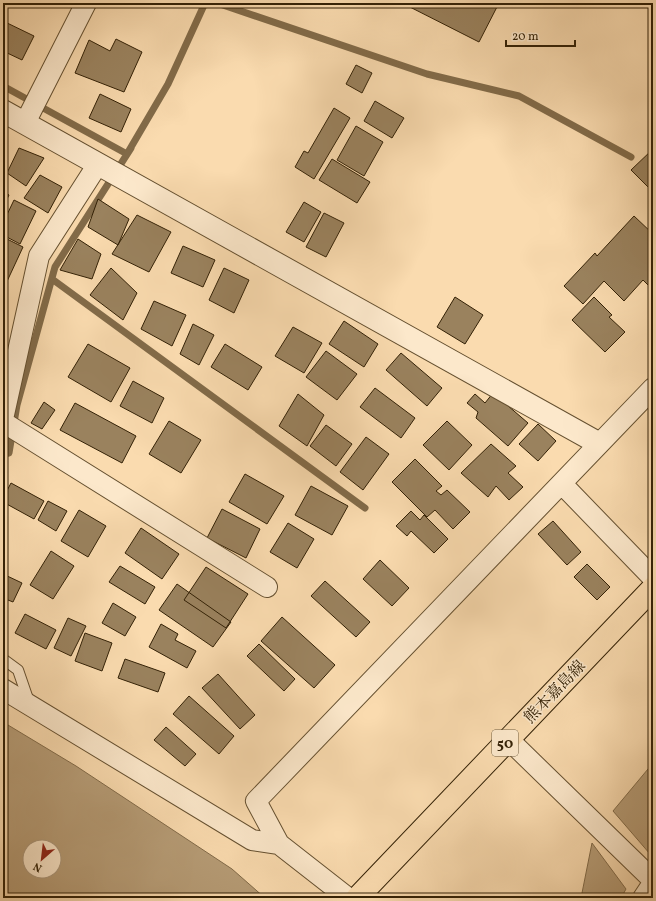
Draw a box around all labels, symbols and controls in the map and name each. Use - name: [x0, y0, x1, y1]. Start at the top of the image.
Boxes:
- scale bar: [506, 22, 575, 48]
- text: 20 m: [512, 29, 539, 45]
- street label: 熊本嘉島線: [520, 656, 591, 729]
- road number: 50: [492, 730, 518, 756]
- north arrow: [22, 839, 62, 879]
- text: N: [31, 858, 45, 875]

